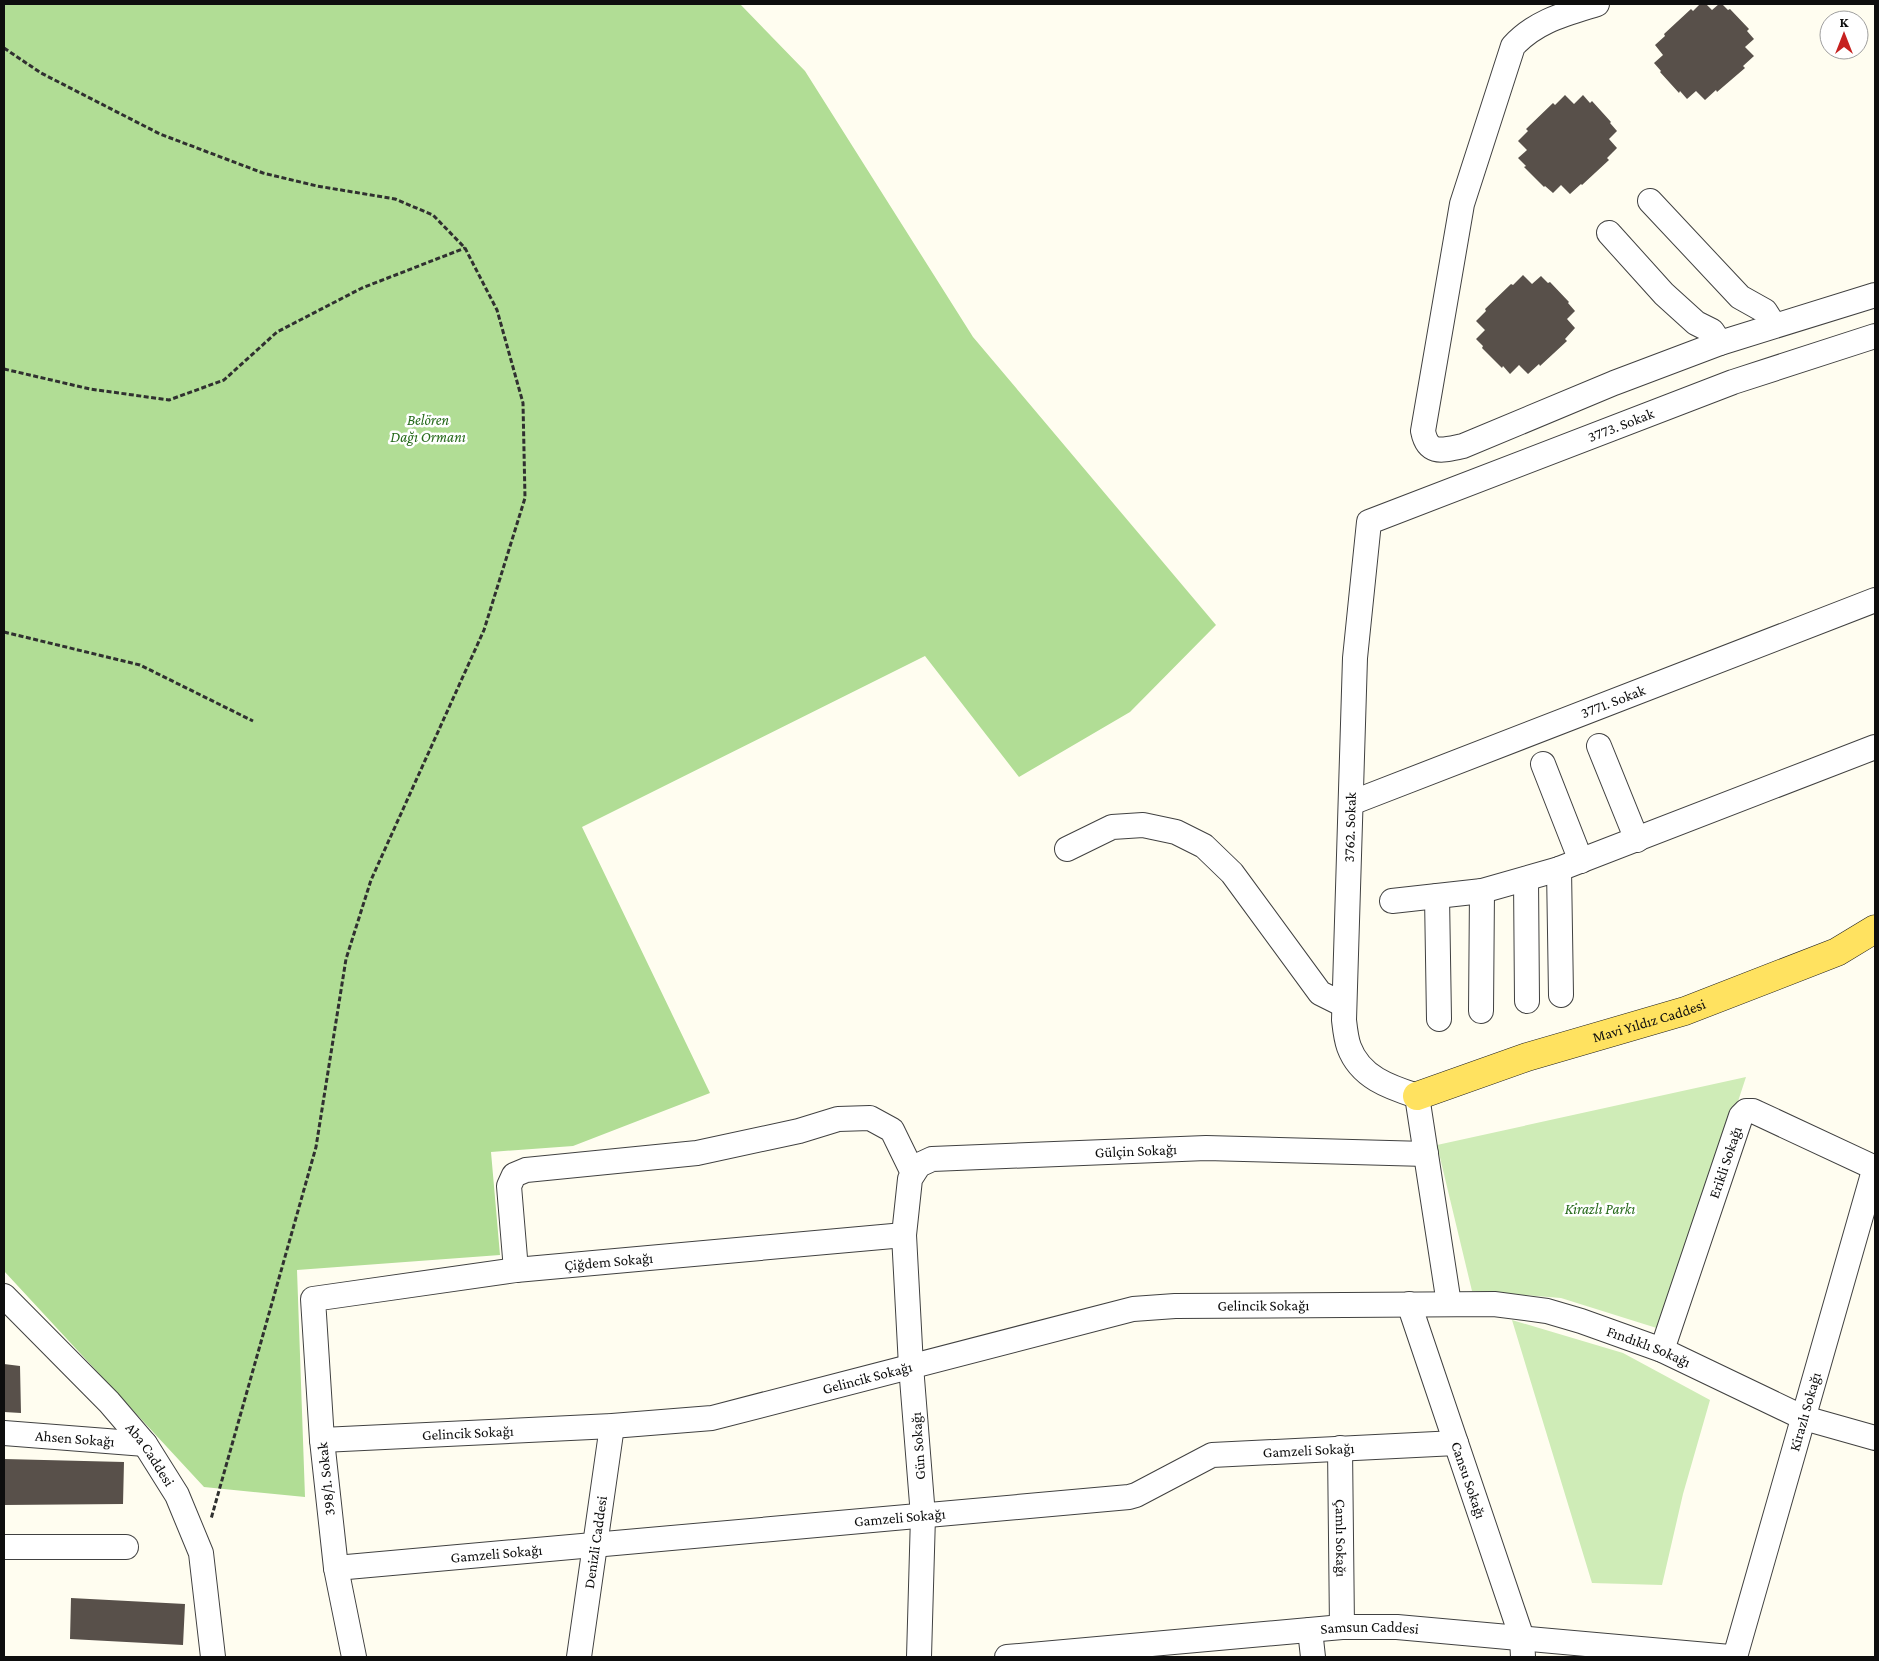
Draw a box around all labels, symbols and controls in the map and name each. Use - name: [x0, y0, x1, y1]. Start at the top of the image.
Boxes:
- north arrow: [1819, 10, 1869, 60]
- text: K: [1840, 14, 1850, 30]
- street label: 3773. Sokak: [1586, 405, 1657, 445]
- park label: Belören Dağı Ormanı: [390, 412, 466, 446]
- street label: 3771. Sokak: [1579, 681, 1648, 721]
- street label: 3762. Sokak: [1341, 791, 1359, 863]
- street label: Mavi Yıldız Caddesi: [1591, 996, 1708, 1046]
- street label: Erikli Sokağı: [1706, 1124, 1745, 1201]
- street label: Gülçin Sokağı: [1094, 1141, 1177, 1161]
- park label: Kirazlı Parkı: [1565, 1201, 1635, 1217]
- street label: Çiğdem Sokağı: [564, 1250, 654, 1275]
- street label: Gelincik Sokağı: [1217, 1297, 1309, 1314]
- street label: Fındıklı Sokağı: [1605, 1323, 1693, 1371]
- street label: Gelincik Sokağı: [821, 1359, 914, 1397]
- street label: Kirazlı Sokağı: [1786, 1370, 1824, 1453]
- street label: Gün Sokağı: [908, 1411, 929, 1480]
- street label: Aba Caddesi: [122, 1419, 178, 1489]
- street label: Gelincik Sokağı: [422, 1423, 514, 1443]
- street label: Ahsen Sokağı: [34, 1427, 115, 1450]
- street label: Gamzeli Sokağı: [1262, 1440, 1355, 1460]
- street label: Cansu Sokağı: [1448, 1440, 1489, 1521]
- street label: 398/1. Sokak: [314, 1441, 338, 1517]
- street label: Denizli Caddesi: [581, 1495, 610, 1590]
- street label: Çamlı Sokağı: [1332, 1499, 1349, 1577]
- street label: Gamzeli Sokağı: [853, 1505, 946, 1530]
- street label: Gamzeli Sokağı: [450, 1542, 543, 1566]
- street label: Samsun Caddesi: [1320, 1619, 1420, 1637]

